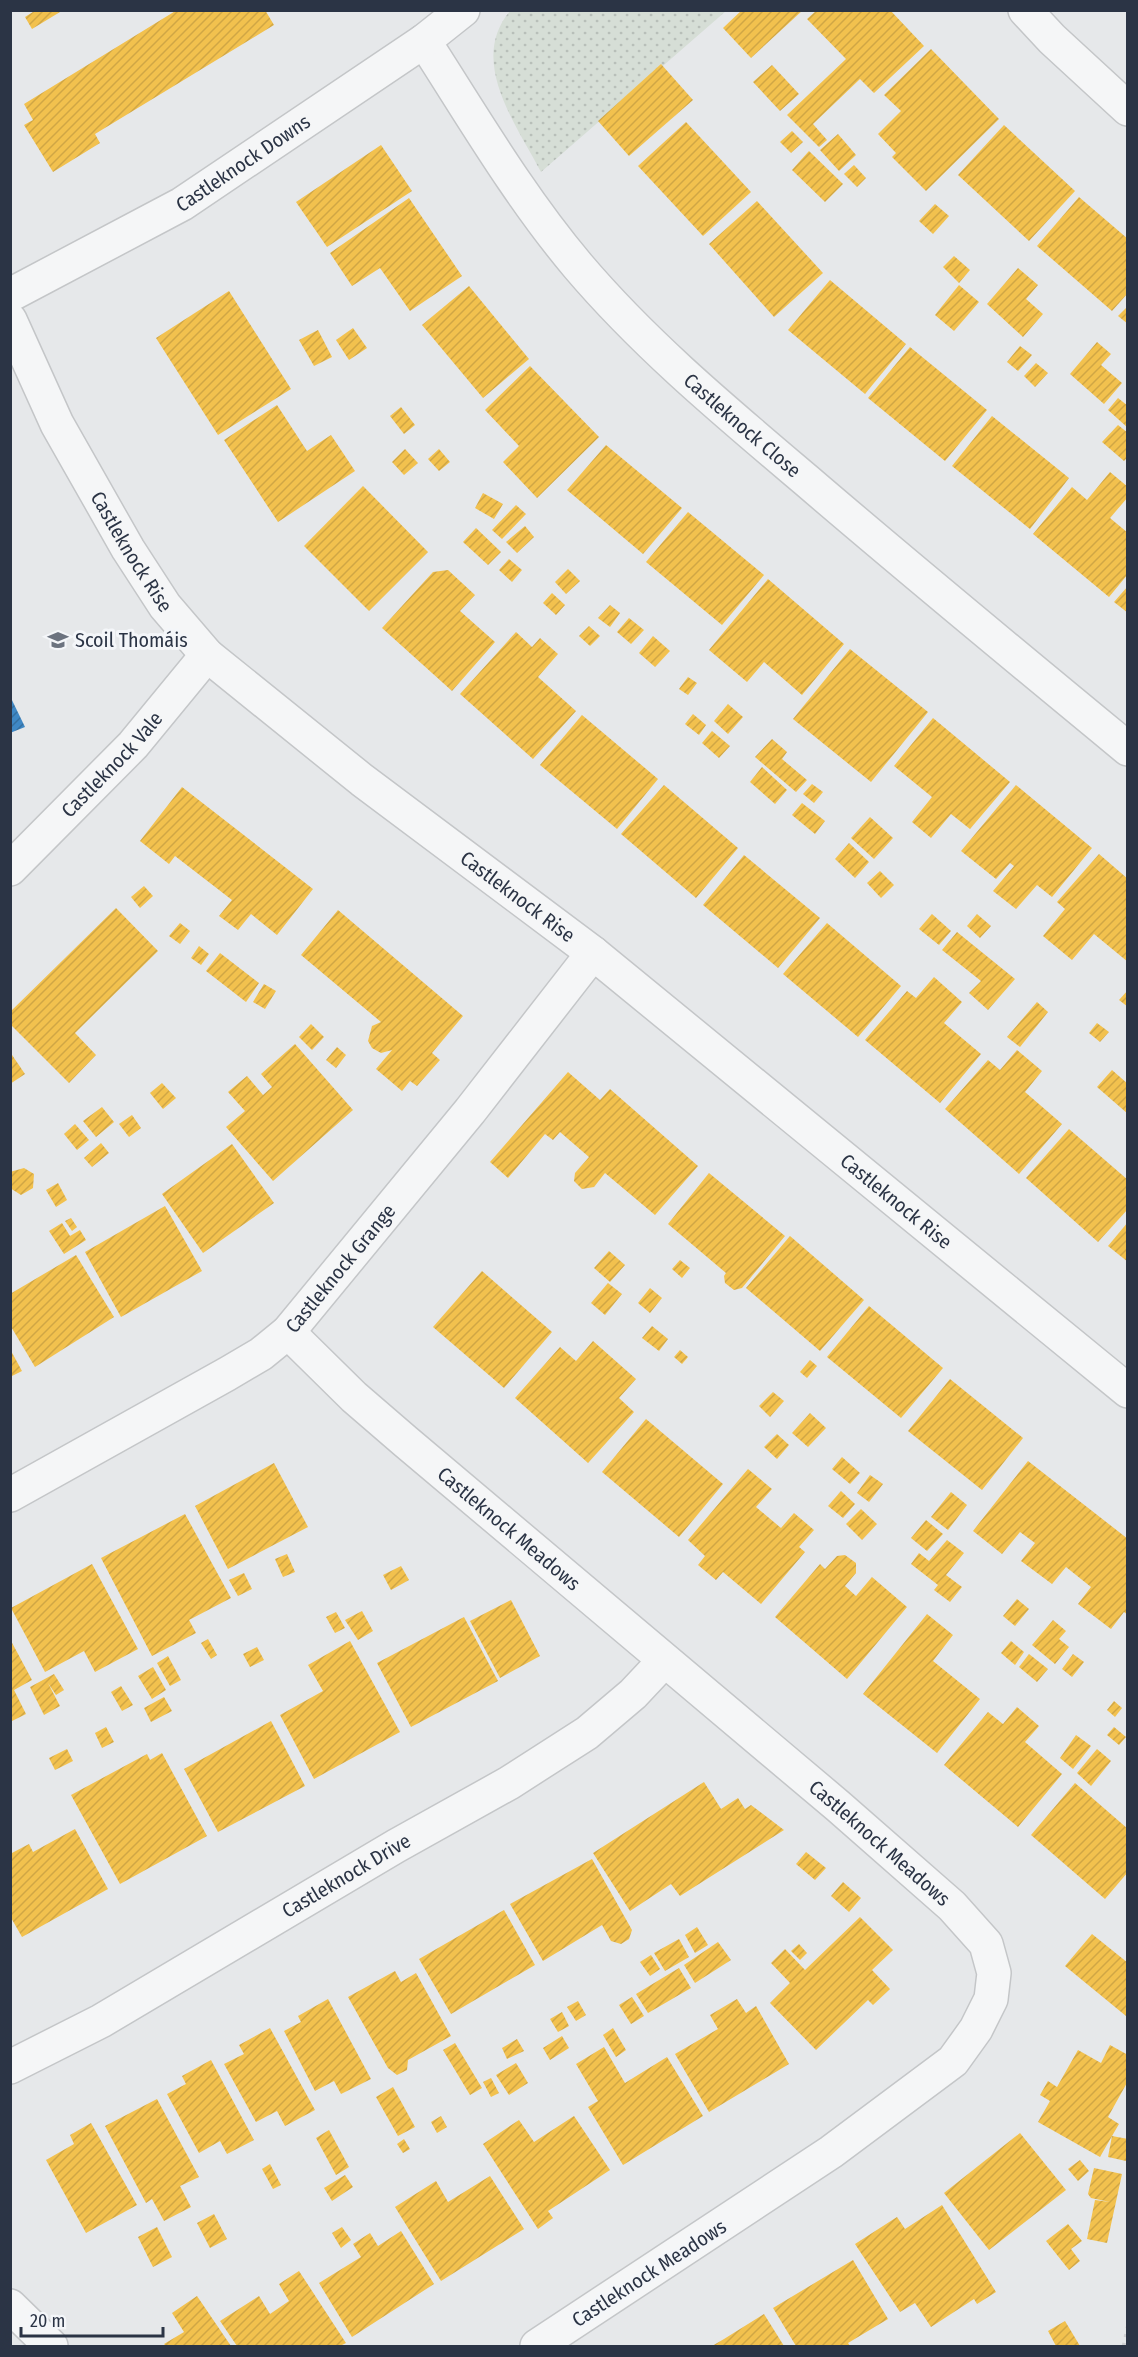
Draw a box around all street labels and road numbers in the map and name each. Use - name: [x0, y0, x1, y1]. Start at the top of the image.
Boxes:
- street label: Castleknock Downs: [172, 109, 315, 217]
- street label: Castleknock Close: [679, 368, 806, 482]
- street label: Castleknock Rise: [86, 487, 178, 616]
- street label: Castleknock Vale: [56, 707, 167, 822]
- street label: Castleknock Rise: [456, 846, 580, 947]
- street label: Castleknock Rise: [836, 1149, 957, 1254]
- street label: Castleknock Grange: [280, 1199, 400, 1338]
- street label: Castleknock Meadows: [433, 1462, 585, 1596]
- street label: Castleknock Meadows: [804, 1775, 955, 1911]
- street label: Castleknock Drive: [278, 1828, 415, 1923]
- street label: Castleknock Meadows: [567, 2214, 731, 2332]

